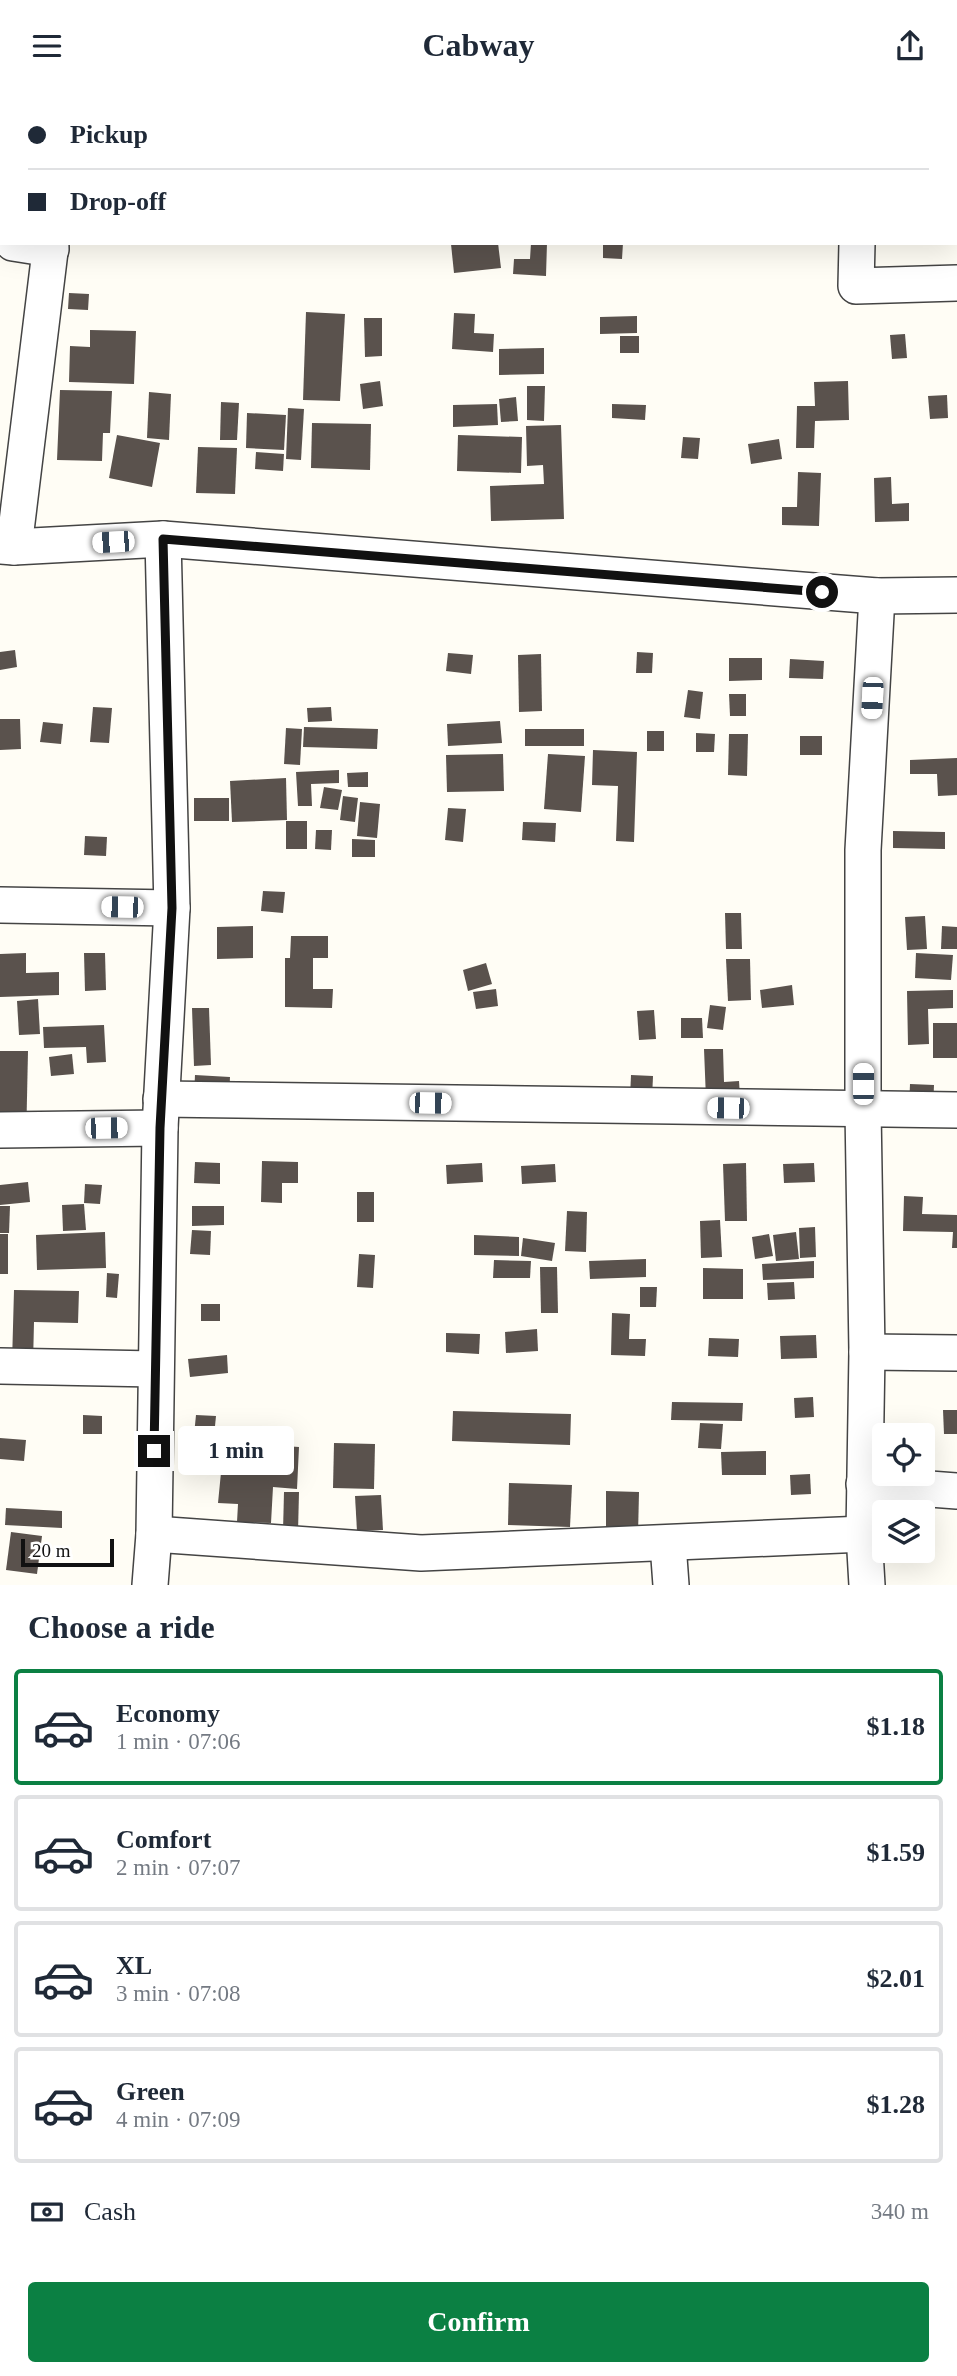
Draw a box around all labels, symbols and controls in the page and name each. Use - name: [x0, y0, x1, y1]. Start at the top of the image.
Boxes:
- icon: menu: [28, 27, 66, 65]
- text: Cabway: [422, 27, 535, 63]
- icon: share: [891, 27, 929, 65]
- text: Pickup: [70, 120, 148, 149]
- text: Drop-off: [70, 187, 166, 216]
- car: [92, 530, 135, 554]
- route start: [806, 576, 838, 608]
- car: [861, 676, 884, 720]
- car: [101, 896, 144, 918]
- car: [853, 1063, 874, 1105]
- car: [409, 1092, 452, 1114]
- car: [707, 1097, 750, 1119]
- car: [85, 1117, 128, 1139]
- map controls: [872, 1423, 935, 1563]
- button: locate: [872, 1423, 935, 1486]
- callout: 1 min: [178, 1427, 294, 1475]
- route end: [138, 1435, 170, 1467]
- text: 1 min: [208, 1438, 264, 1463]
- button: layers: [872, 1500, 935, 1563]
- scale bar: [21, 1536, 114, 1568]
- text: 20 m: [32, 1540, 71, 1561]
- text: Choose a ride: [28, 1609, 215, 1645]
- icon: car: [32, 1696, 95, 1759]
- text: Economy: [116, 1699, 220, 1728]
- text: $1.18: [867, 1712, 925, 1741]
- text: 1 min · 07:06: [116, 1729, 241, 1754]
- icon: car: [32, 1822, 95, 1885]
- text: Comfort: [116, 1825, 211, 1854]
- text: $1.59: [867, 1838, 925, 1867]
- text: 2 min · 07:07: [116, 1855, 241, 1880]
- icon: car: [32, 1948, 95, 2011]
- text: XL: [116, 1951, 152, 1980]
- text: $2.01: [867, 1964, 925, 1993]
- text: 3 min · 07:08: [116, 1981, 241, 2006]
- icon: car: [32, 2074, 95, 2137]
- text: Green: [116, 2077, 185, 2106]
- text: $1.28: [867, 2090, 925, 2119]
- text: 4 min · 07:09: [116, 2107, 241, 2132]
- icon: cash: [28, 2193, 66, 2231]
- text: Cash: [84, 2197, 136, 2226]
- text: 340 m: [871, 2199, 929, 2224]
- button: Confirm: [28, 2282, 929, 2362]

